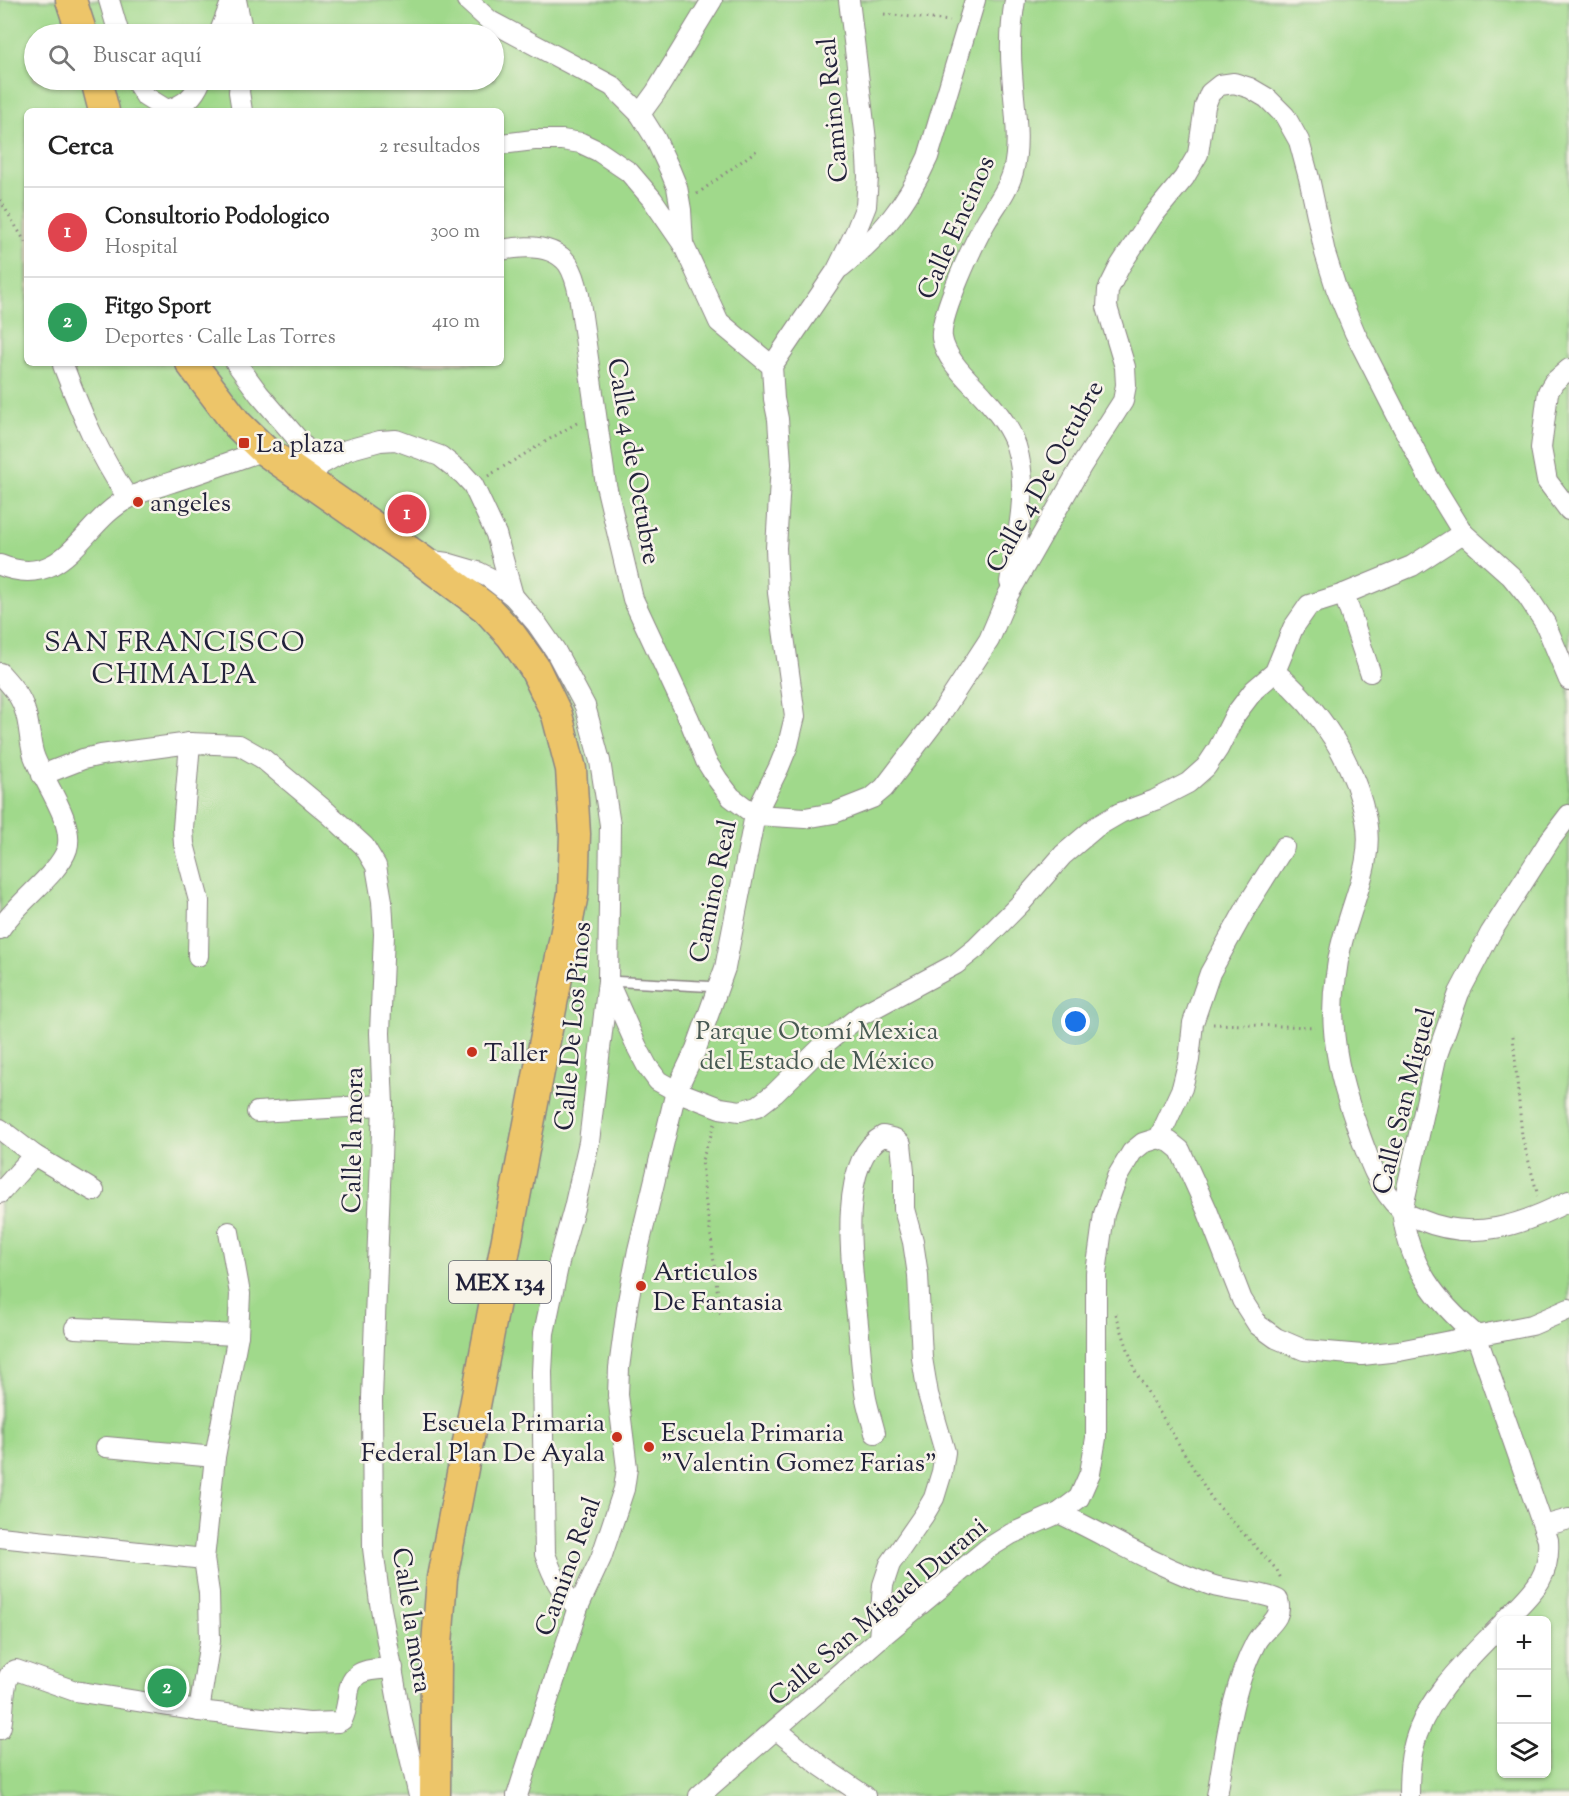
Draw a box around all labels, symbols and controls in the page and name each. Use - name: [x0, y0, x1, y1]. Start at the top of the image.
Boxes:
- search box: [24, 24, 504, 90]
- street label: Camino Real: [810, 36, 859, 184]
- icon: search: [45, 41, 78, 74]
- text: Buscar aquí: [93, 41, 202, 73]
- text: Cerca: [48, 129, 114, 166]
- text: 2 resultados: [379, 133, 480, 162]
- street label: Calle Encinos: [909, 150, 1005, 306]
- text: Consultorio Podologico: [105, 202, 330, 234]
- text: 1: [64, 218, 71, 247]
- text: 300 m: [430, 218, 480, 247]
- text: Hospital: [105, 234, 178, 263]
- text: Fitgo Sport: [105, 292, 211, 324]
- text: 2: [63, 308, 72, 337]
- text: 410 m: [432, 308, 480, 337]
- text: Deportes · Calle Las Torres: [105, 324, 336, 353]
- street label: Calle 4 de Octubre: [596, 355, 669, 567]
- street label: Calle 4 De Octubre: [978, 374, 1114, 580]
- place label: La plaza: [256, 427, 345, 464]
- marker: La plaza: [237, 436, 251, 450]
- place label: angeles: [150, 486, 231, 523]
- pin: 1: [388, 492, 426, 536]
- marker: angeles: [131, 495, 145, 509]
- district label: SAN FRANCISCO CHIMALPA: [44, 624, 306, 696]
- street label: Camino Real: [681, 816, 748, 967]
- street label: Calle De Los Pinos: [547, 920, 602, 1132]
- street label: Calle San Miguel: [1364, 1005, 1446, 1199]
- your location: [1061, 1007, 1090, 1036]
- park label: Parque Otomí Mexica del Estado de México: [696, 1014, 938, 1081]
- place label: Taller: [484, 1036, 548, 1073]
- marker: Taller: [465, 1045, 479, 1059]
- street label: Calle la mora: [335, 1066, 374, 1214]
- place label: Articulos De Fantasia: [653, 1255, 783, 1322]
- road number: MEX 134: [449, 1261, 551, 1303]
- marker: Articulos De Fantasia: [634, 1279, 648, 1293]
- place label: Escuela Primaria Federal Plan De Ayala: [361, 1406, 605, 1473]
- place label: Escuela Primaria "Valentin Gomez Farias": [661, 1416, 937, 1483]
- marker: Escuela Primaria Federal Plan De Ayala: [610, 1430, 624, 1444]
- marker: Escuela Primaria "Valentin Gomez Farias": [642, 1440, 656, 1454]
- street label: Camino Real: [527, 1492, 612, 1642]
- street label: Calle San Miguel Durani: [761, 1510, 996, 1716]
- street label: Calle la mora: [381, 1545, 440, 1696]
- map controls: [1497, 1616, 1551, 1778]
- button: +: [1497, 1616, 1551, 1670]
- pin: 2: [148, 1666, 186, 1710]
- button: −: [1497, 1670, 1551, 1724]
- button: layers: [1497, 1724, 1551, 1778]

